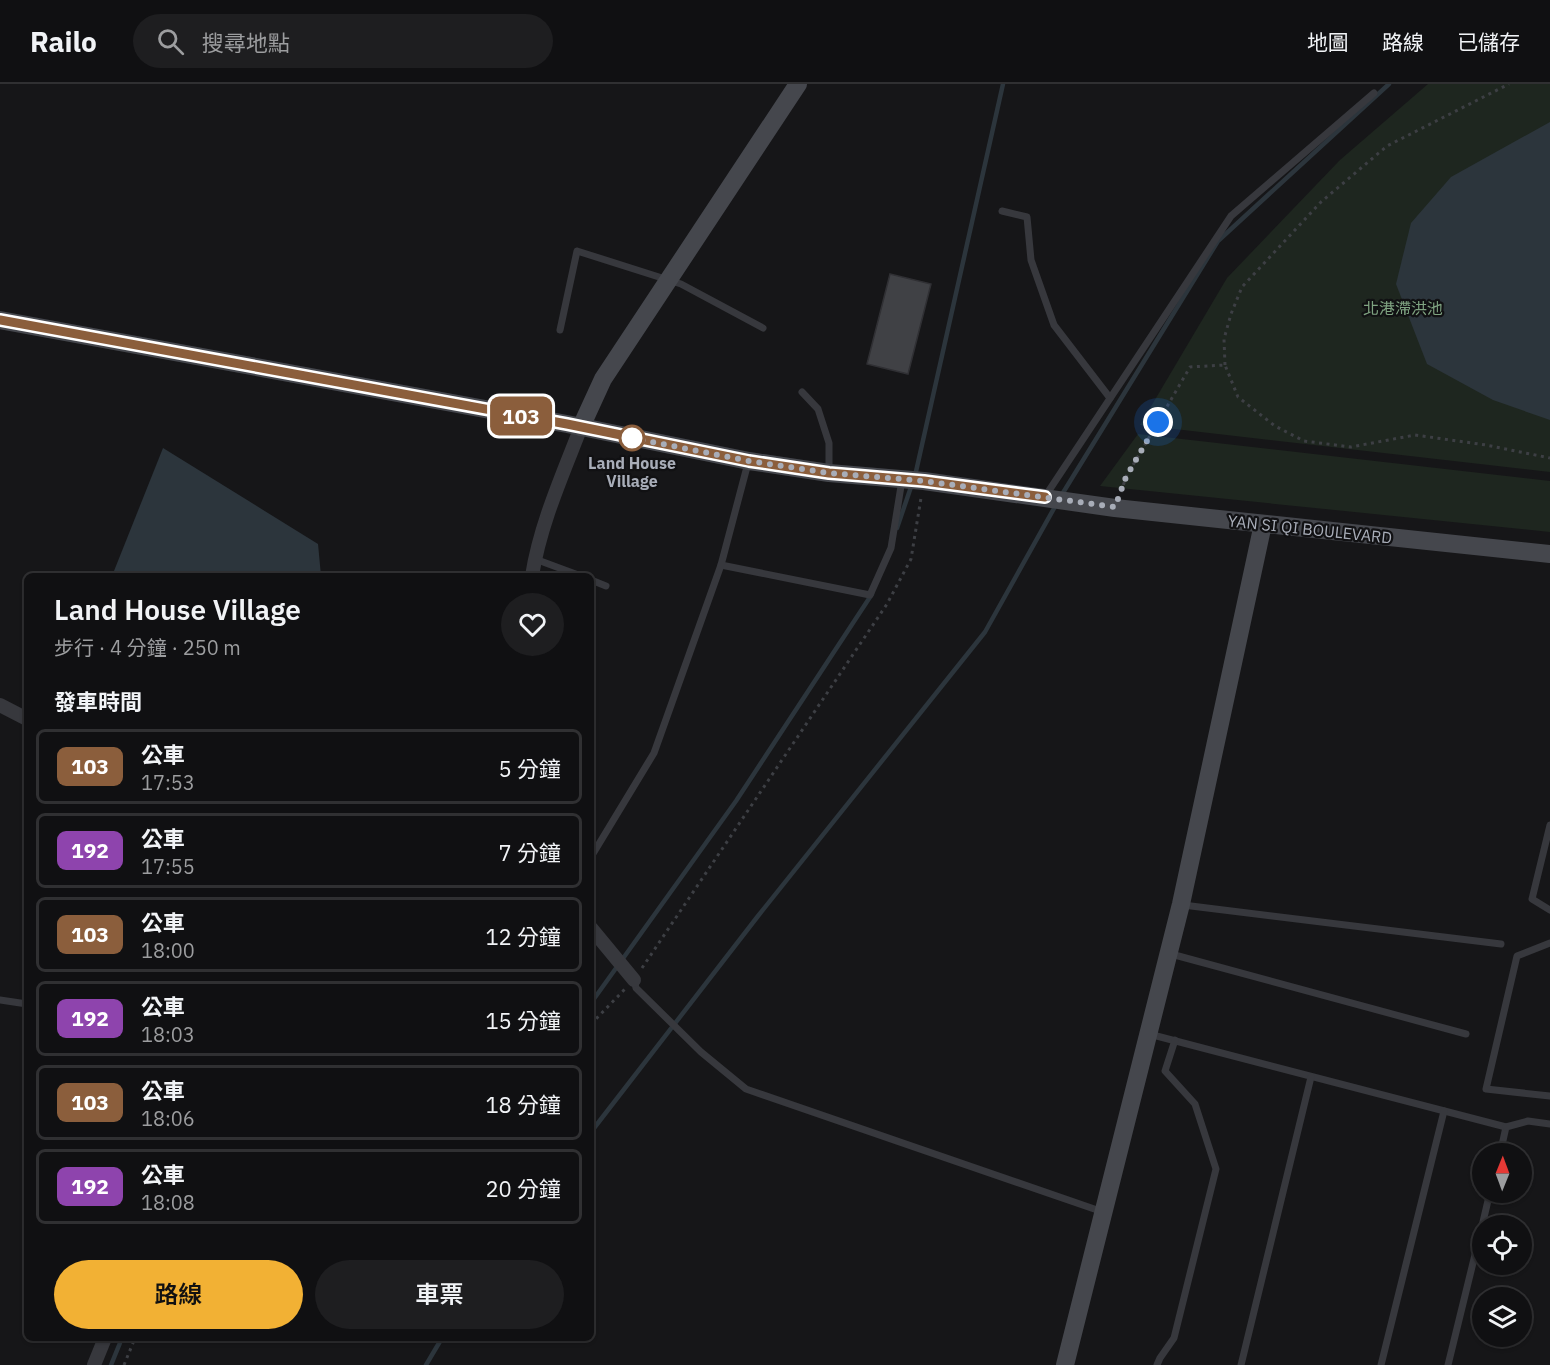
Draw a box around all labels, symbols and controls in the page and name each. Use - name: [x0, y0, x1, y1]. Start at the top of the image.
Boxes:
- search box: [133, 14, 553, 68]
- text: Railo: [30, 23, 97, 60]
- icon: search: [154, 25, 187, 58]
- text: 搜尋地點: [202, 28, 290, 57]
- text: 地圖: [1307, 28, 1349, 56]
- text: 路線: [1382, 28, 1424, 56]
- text: 已儲存: [1457, 28, 1520, 56]
- park label: 北港滯洪池: [1363, 298, 1443, 318]
- line badge: 103: [486, 396, 556, 436]
- text: 103: [502, 402, 540, 430]
- your location: [1143, 407, 1173, 437]
- marker: Land House Village: [619, 425, 645, 451]
- place label: Land House Village: [588, 453, 676, 491]
- street label: YAN SI QI BOULEVARD: [1227, 510, 1393, 548]
- text: Land House Village: [54, 591, 301, 628]
- button: heart: [501, 593, 564, 656]
- text: 步行 · 4 分鐘 · 250 m: [54, 634, 241, 661]
- text: 發車時間: [54, 687, 142, 716]
- text: 公車: [141, 740, 185, 769]
- text: 103: [71, 752, 109, 780]
- text: 5 分鐘: [499, 754, 561, 783]
- text: 17:53: [141, 769, 195, 796]
- text: 公車: [141, 824, 185, 853]
- text: 192: [71, 836, 109, 864]
- text: 7 分鐘: [499, 838, 561, 867]
- text: 17:55: [141, 853, 195, 880]
- text: 公車: [141, 908, 185, 937]
- text: 103: [71, 920, 109, 948]
- text: 12 分鐘: [485, 922, 561, 951]
- text: 18:00: [141, 937, 195, 964]
- text: 公車: [141, 992, 185, 1021]
- text: 192: [71, 1004, 109, 1032]
- text: 15 分鐘: [485, 1006, 561, 1035]
- text: 18:03: [141, 1021, 195, 1048]
- text: 公車: [141, 1076, 185, 1105]
- text: 103: [71, 1088, 109, 1116]
- text: 18 分鐘: [485, 1090, 561, 1119]
- text: 18:06: [141, 1105, 195, 1132]
- north arrow: [1472, 1143, 1532, 1203]
- map controls: [1472, 1143, 1532, 1347]
- text: 公車: [141, 1160, 185, 1189]
- text: 192: [71, 1172, 109, 1200]
- text: 20 分鐘: [485, 1174, 561, 1203]
- text: 18:08: [141, 1189, 195, 1216]
- button: locate: [1472, 1215, 1532, 1275]
- button: 路線: [54, 1260, 303, 1329]
- button: 車票: [315, 1260, 564, 1329]
- button: layers: [1472, 1287, 1532, 1347]

